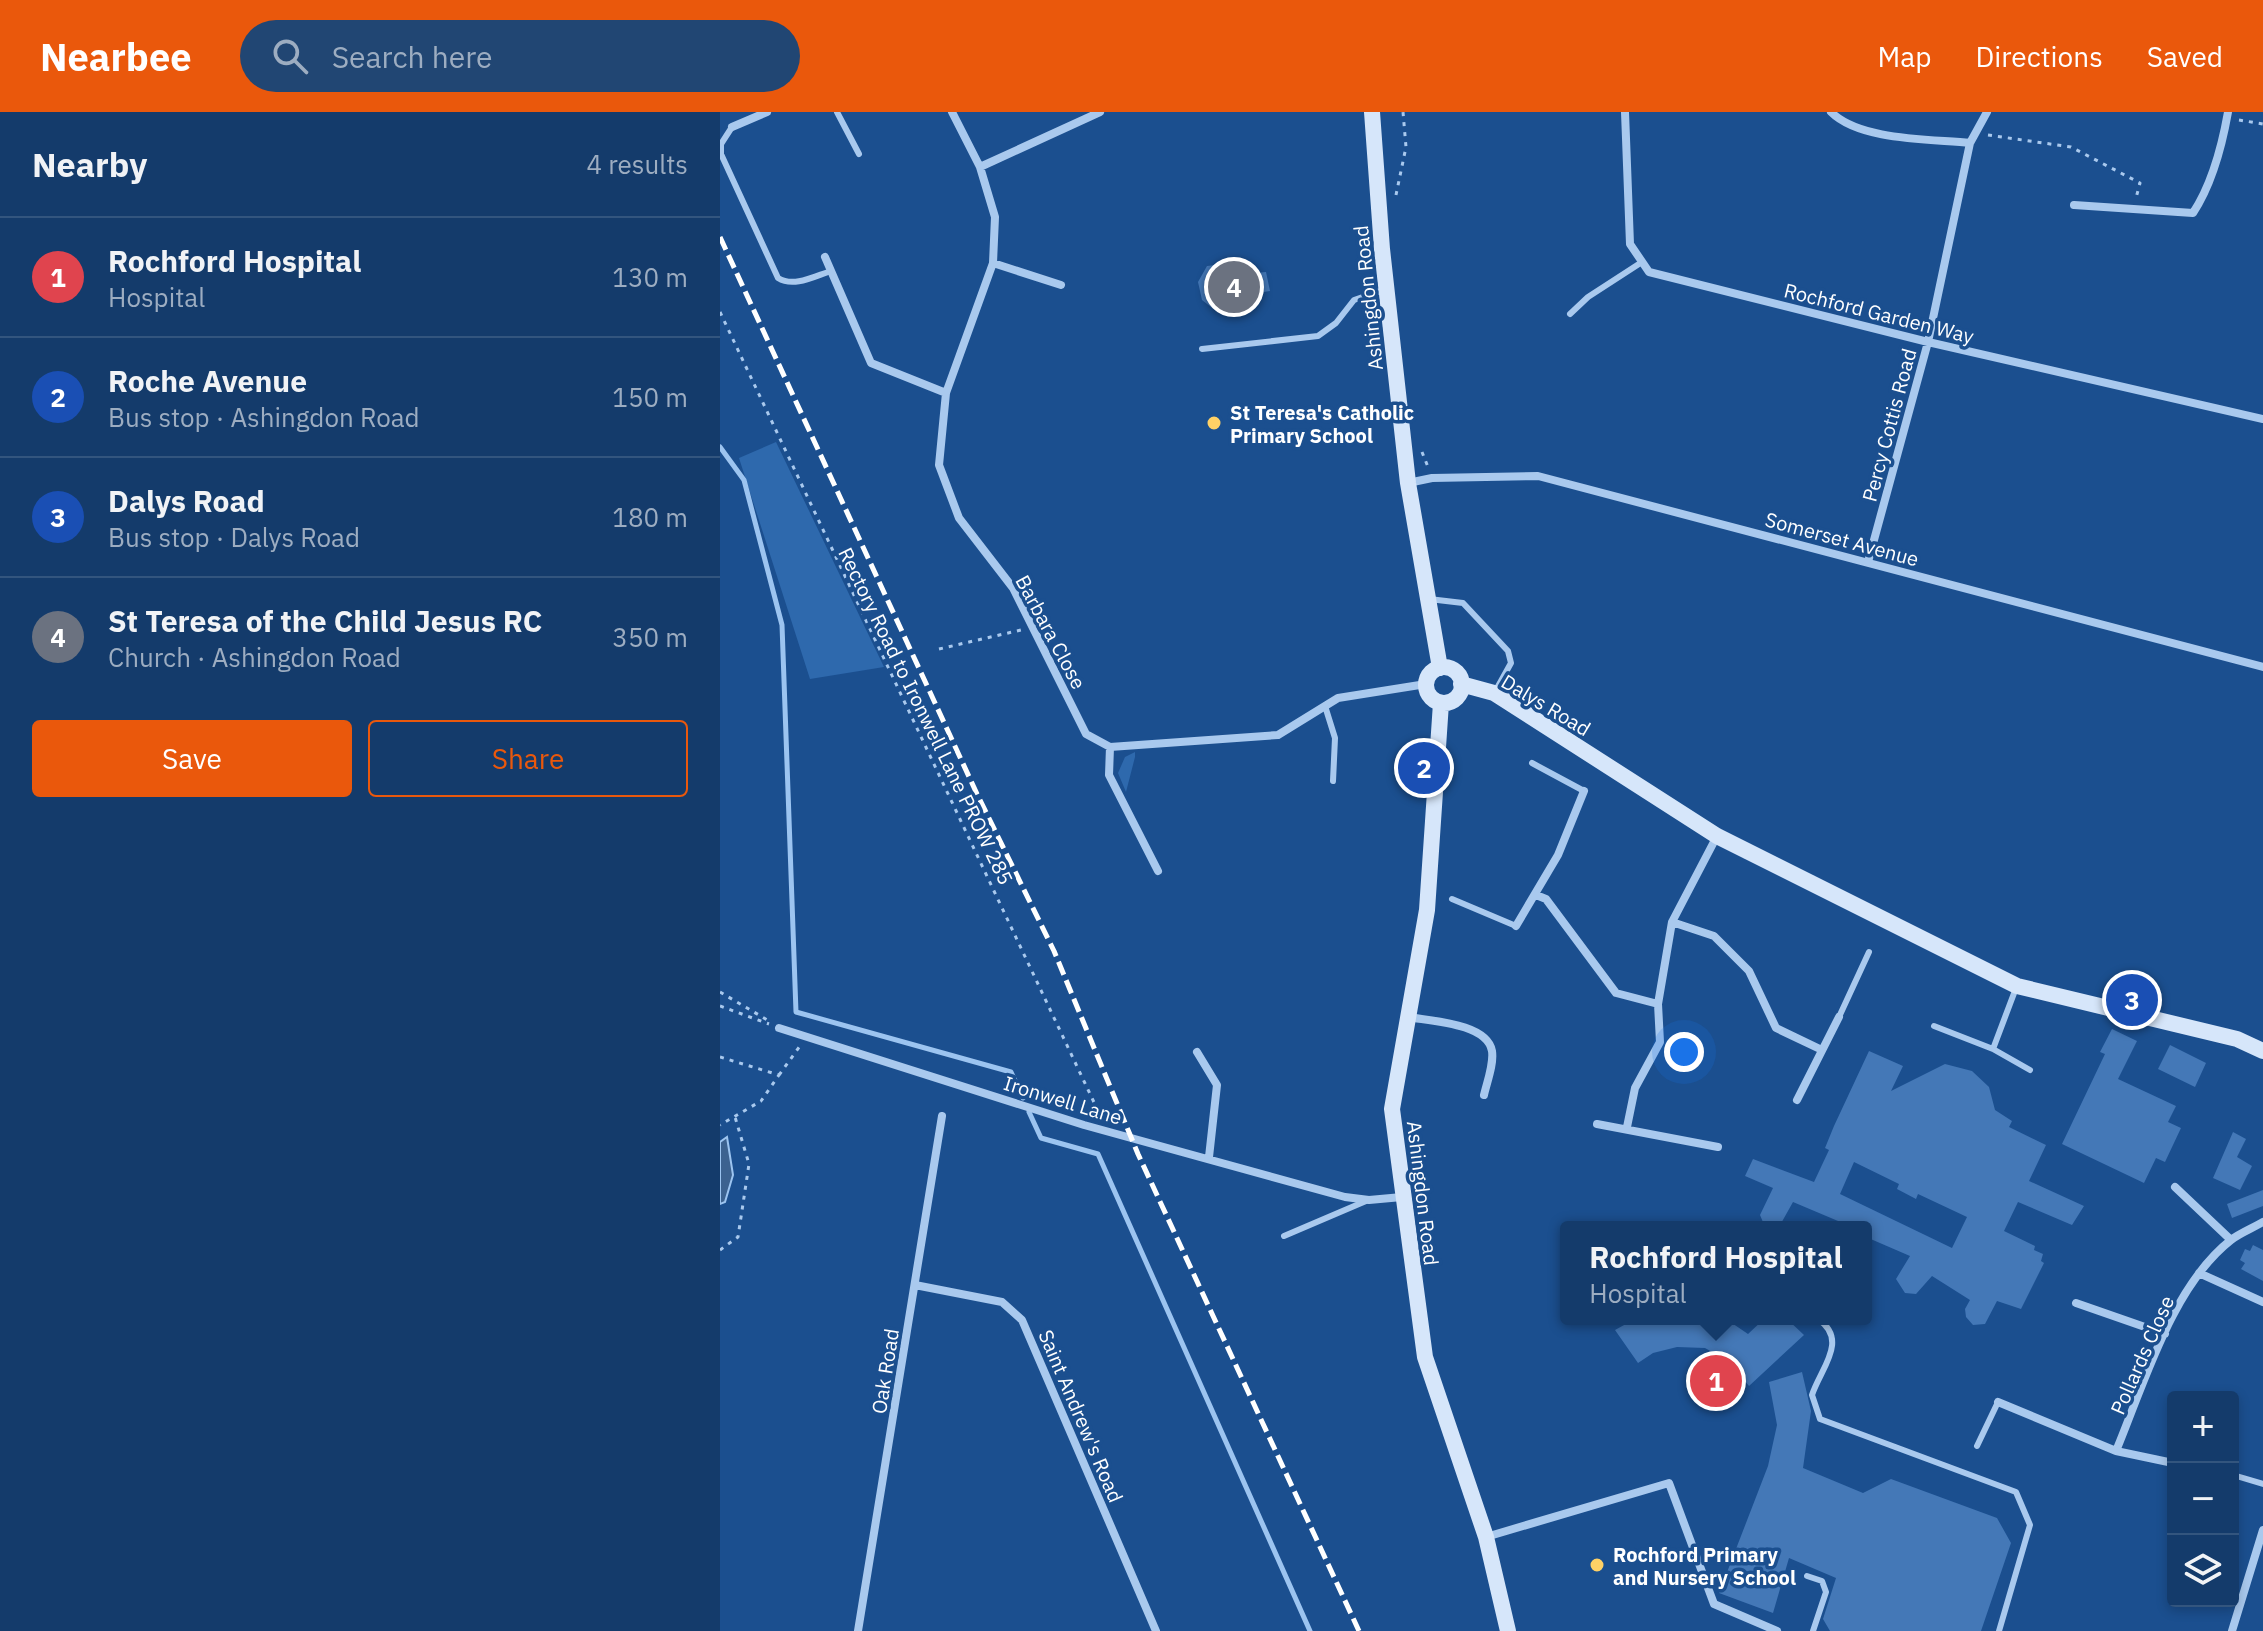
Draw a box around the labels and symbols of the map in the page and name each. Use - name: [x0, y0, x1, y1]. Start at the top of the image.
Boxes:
- street label: Ashingdon Road: [1347, 224, 1389, 372]
- pin: 4: [1208, 257, 1260, 317]
- street label: Rochford Garden Way: [1781, 276, 1977, 350]
- street label: Percy Cottis Road: [1856, 345, 1922, 505]
- place label: St Teresa's Catholic Primary School: [1230, 399, 1414, 449]
- marker: St Teresa's Catholic Primary School: [1205, 414, 1223, 432]
- street label: Somerset Avenue: [1762, 506, 1922, 572]
- street label: Rectory Road to Ironwell Lane PROW 285: [832, 543, 1020, 889]
- street label: Barbara Close: [1010, 570, 1092, 694]
- street label: Dalys Road: [1496, 668, 1596, 742]
- pin: 2: [1398, 738, 1450, 798]
- pin: 3: [2106, 970, 2158, 1030]
- your location: [1664, 1032, 1704, 1072]
- street label: Ironwell Lane: [1000, 1069, 1126, 1131]
- street label: Ashingdon Road: [1401, 1119, 1445, 1267]
- street label: Pollards Close: [2104, 1291, 2180, 1419]
- street label: Saint Andrew's Road: [1032, 1325, 1130, 1507]
- street label: Oak Road: [865, 1326, 905, 1416]
- pin: 1: [1690, 1351, 1742, 1411]
- place label: Rochford Primary and Nursery School: [1613, 1541, 1796, 1591]
- marker: Rochford Primary and Nursery School: [1588, 1556, 1606, 1574]

